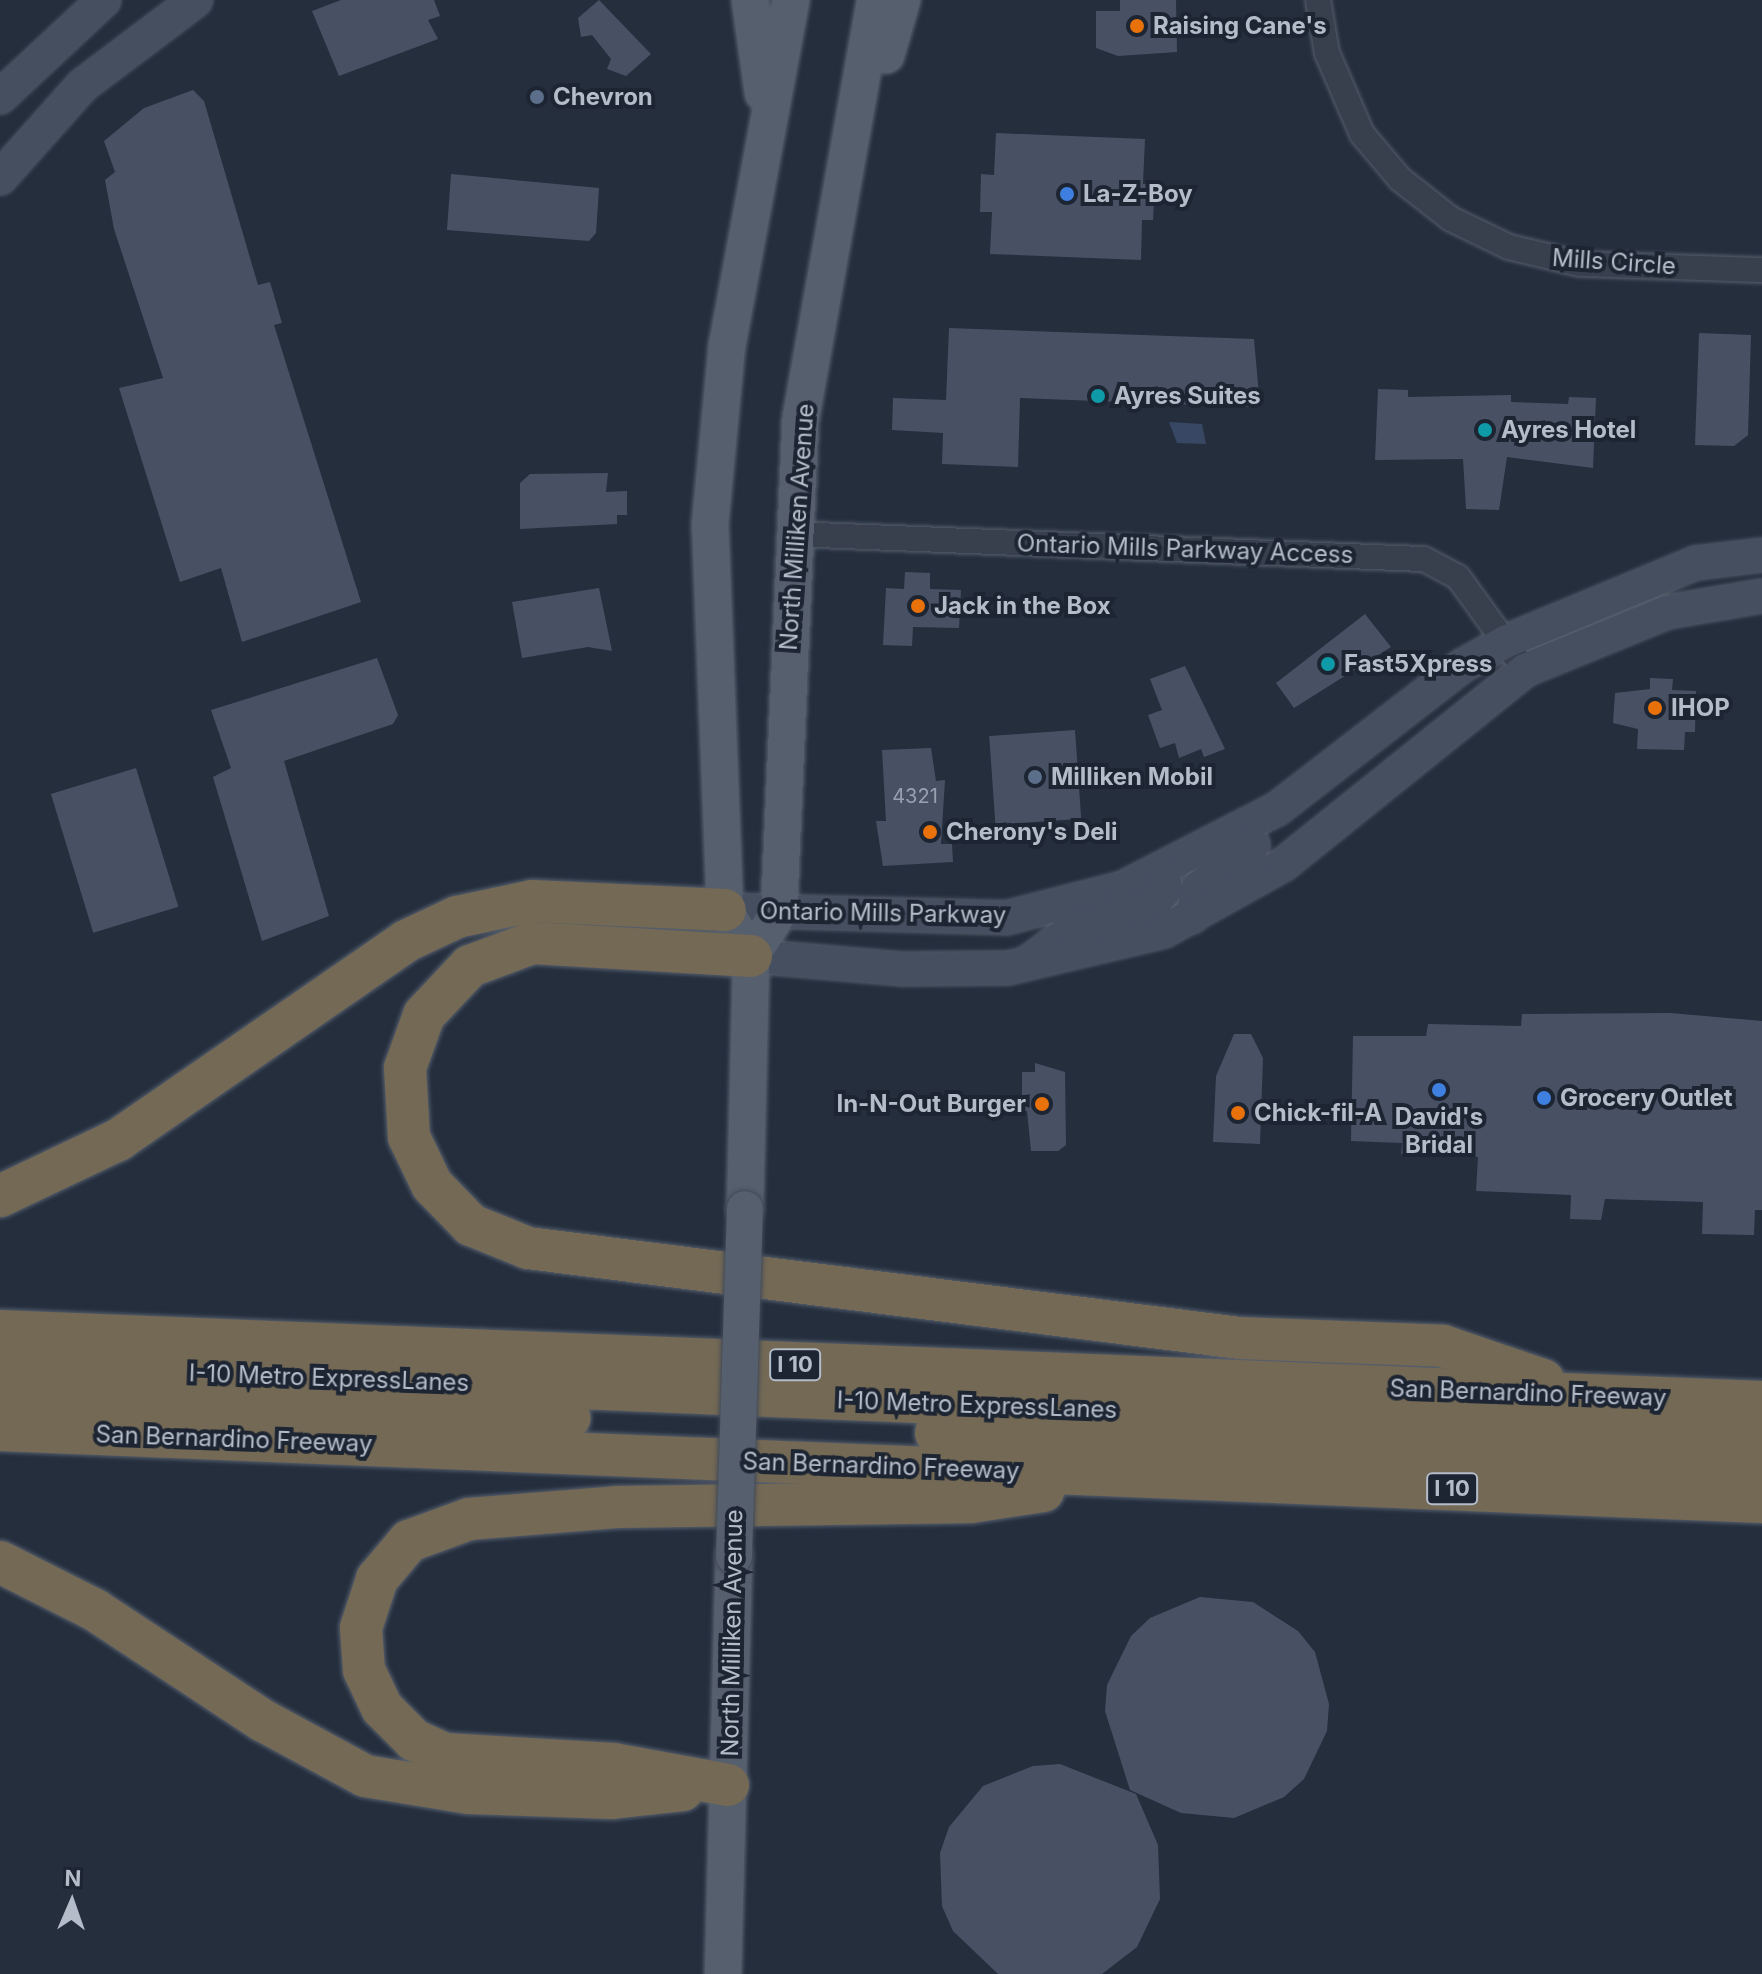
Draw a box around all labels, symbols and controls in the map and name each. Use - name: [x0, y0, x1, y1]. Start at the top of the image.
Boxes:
- place label: Raising Cane's: [1153, 12, 1327, 40]
- marker: Raising Cane's: [1128, 17, 1146, 35]
- place label: Chevron: [553, 83, 653, 111]
- marker: Chevron: [528, 88, 546, 106]
- place label: La-Z-Boy: [1083, 180, 1193, 208]
- marker: La-Z-Boy: [1058, 185, 1076, 203]
- street label: Mills Circle: [1551, 243, 1677, 281]
- place label: Ayres Suites: [1114, 382, 1261, 410]
- marker: Ayres Suites: [1089, 387, 1107, 405]
- street label: North Milliken Avenue: [774, 403, 820, 651]
- place label: Ayres Hotel: [1501, 416, 1636, 444]
- marker: Ayres Hotel: [1476, 421, 1494, 439]
- street label: Ontario Mills Parkway Access: [1016, 529, 1354, 569]
- place label: Jack in the Box: [934, 592, 1111, 620]
- marker: Jack in the Box: [909, 597, 927, 615]
- place label: Fast5Xpress: [1344, 650, 1492, 678]
- marker: Fast5Xpress: [1319, 655, 1337, 673]
- place label: IHOP: [1671, 694, 1730, 722]
- marker: IHOP: [1646, 699, 1664, 717]
- place label: Milliken Mobil: [1051, 763, 1213, 791]
- marker: Milliken Mobil: [1026, 768, 1044, 786]
- house number: 4321: [892, 784, 938, 808]
- place label: Cherony's Deli: [946, 818, 1118, 846]
- marker: Cherony's Deli: [921, 823, 939, 841]
- street label: Ontario Mills Parkway: [760, 896, 1006, 930]
- marker: David's Bridal: [1430, 1081, 1448, 1099]
- place label: Grocery Outlet: [1560, 1084, 1732, 1112]
- marker: Grocery Outlet: [1535, 1089, 1553, 1107]
- place label: In-N-Out Burger: [836, 1090, 1026, 1118]
- marker: In-N-Out Burger: [1033, 1095, 1051, 1113]
- place label: Chick-fil-A: [1254, 1099, 1382, 1127]
- place label: David's Bridal: [1395, 1103, 1483, 1159]
- marker: Chick-fil-A: [1229, 1104, 1247, 1122]
- road number: I 10: [769, 1347, 821, 1383]
- street label: I-10 Metro ExpressLanes: [188, 1359, 470, 1397]
- street label: San Bernardino Freeway: [1389, 1374, 1667, 1412]
- street label: I-10 Metro ExpressLanes: [836, 1386, 1118, 1424]
- street label: San Bernardino Freeway: [95, 1420, 373, 1458]
- street label: San Bernardino Freeway: [742, 1447, 1020, 1485]
- road number: I 10: [1426, 1471, 1478, 1507]
- street label: North Milliken Avenue: [715, 1509, 749, 1757]
- north arrow: [32, 1862, 112, 1942]
- text: N: [64, 1865, 82, 1891]

